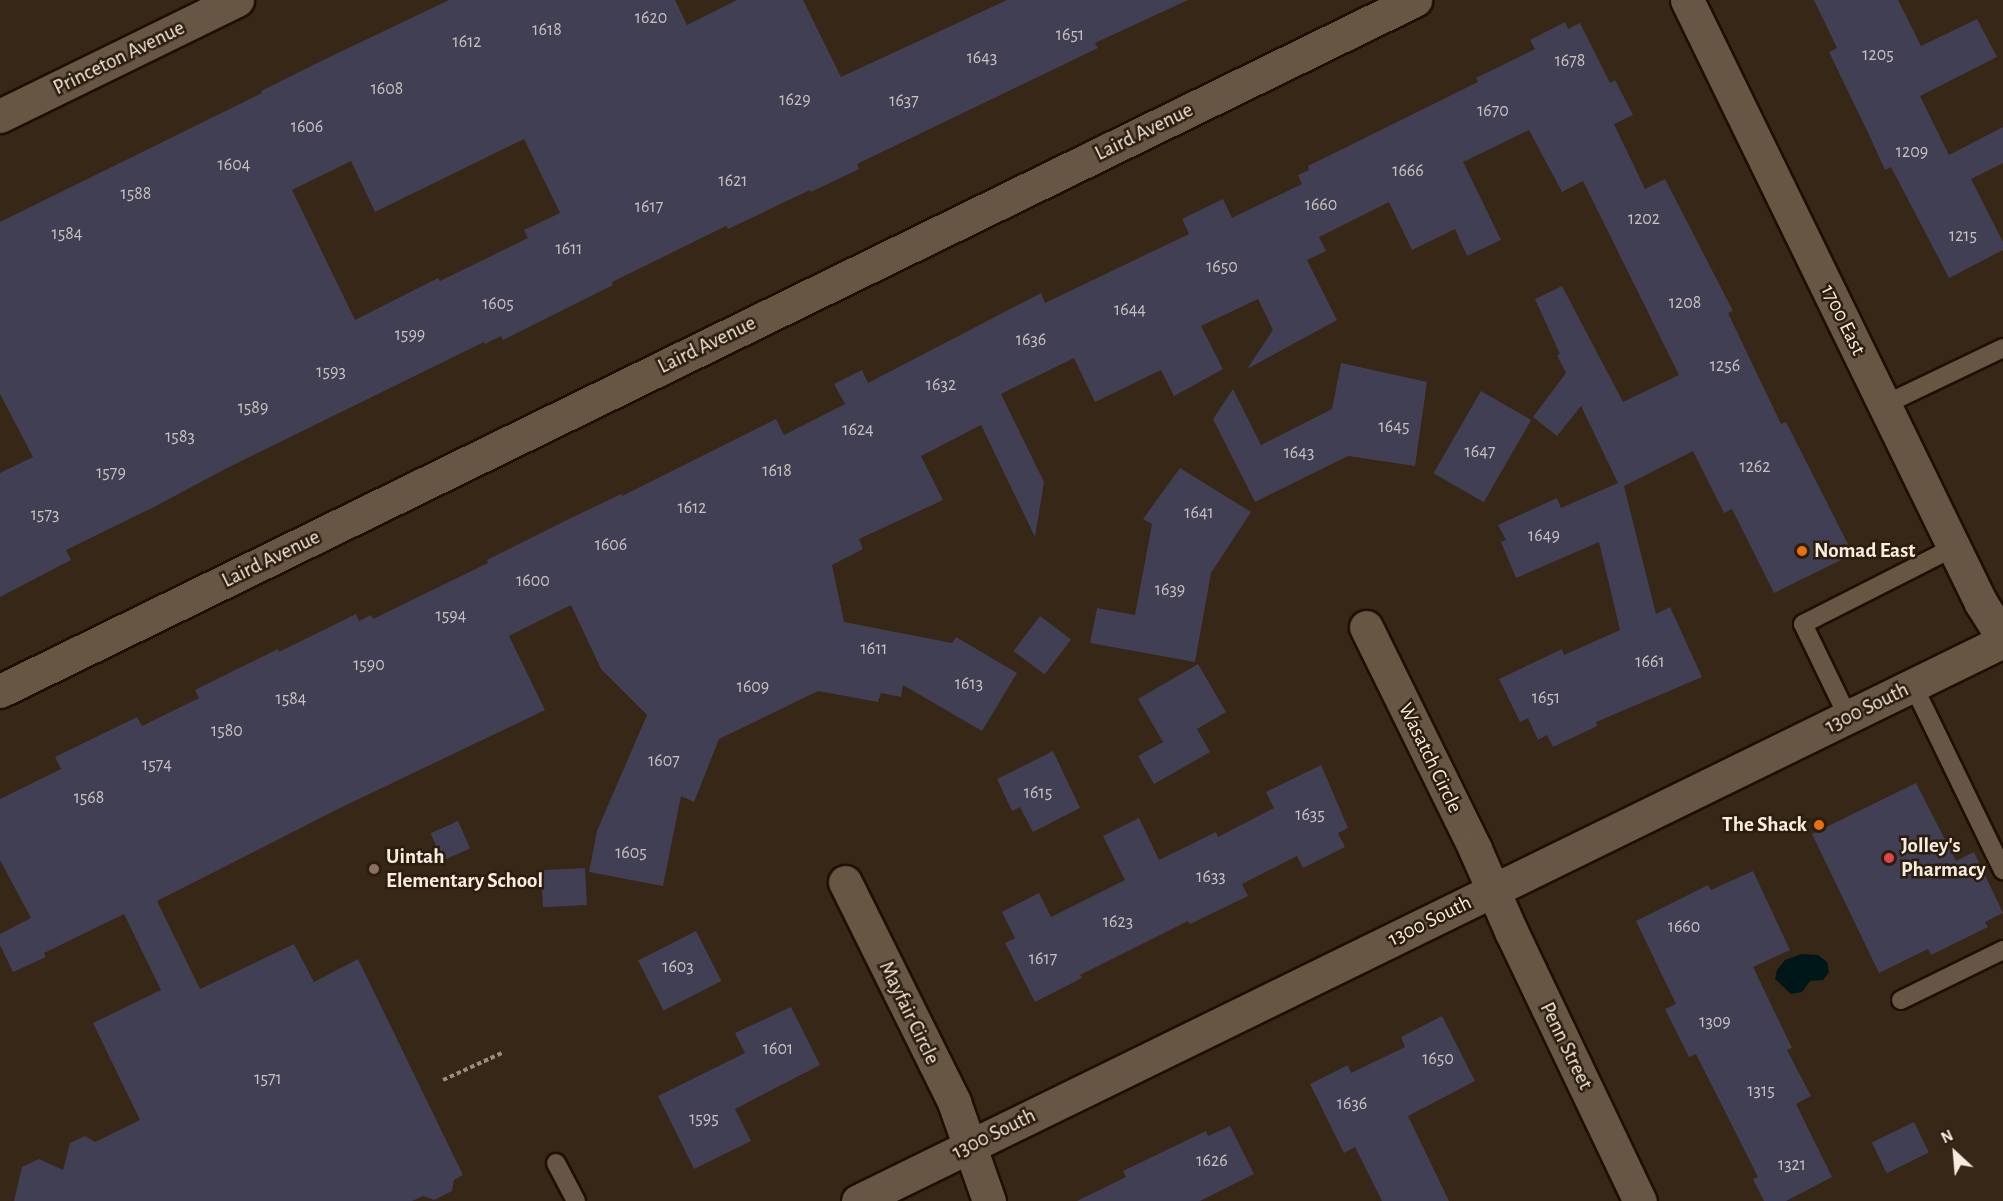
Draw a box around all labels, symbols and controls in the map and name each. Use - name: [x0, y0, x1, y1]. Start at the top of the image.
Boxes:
- house number: 1620: [635, 7, 667, 29]
- street label: Princeton Avenue: [49, 15, 189, 101]
- house number: 1618: [532, 19, 562, 41]
- house number: 1651: [1056, 24, 1084, 46]
- house number: 1612: [452, 31, 482, 53]
- house number: 1205: [1862, 44, 1894, 66]
- house number: 1643: [967, 47, 997, 69]
- house number: 1678: [1555, 50, 1585, 72]
- house number: 1608: [371, 78, 403, 100]
- house number: 1629: [779, 89, 811, 111]
- house number: 1637: [889, 90, 919, 112]
- street label: Laird Avenue: [1091, 97, 1197, 167]
- house number: 1670: [1477, 100, 1509, 122]
- house number: 1606: [291, 116, 323, 138]
- house number: 1209: [1896, 141, 1928, 163]
- house number: 1604: [218, 154, 250, 176]
- house number: 1666: [1392, 160, 1424, 182]
- house number: 1621: [718, 170, 748, 192]
- house number: 1588: [121, 183, 151, 205]
- house number: 1660: [1305, 194, 1337, 216]
- house number: 1617: [635, 196, 663, 218]
- house number: 1202: [1628, 208, 1660, 230]
- house number: 1584: [52, 223, 82, 245]
- house number: 1215: [1949, 225, 1977, 247]
- house number: 1611: [555, 238, 583, 260]
- house number: 1650: [1206, 256, 1238, 278]
- street label: 1700 East: [1815, 281, 1871, 359]
- house number: 1208: [1669, 292, 1701, 314]
- house number: 1605: [482, 293, 514, 315]
- house number: 1644: [1114, 299, 1146, 321]
- street label: Laird Avenue: [654, 310, 760, 380]
- house number: 1599: [395, 324, 425, 346]
- house number: 1636: [1016, 329, 1046, 351]
- house number: 1256: [1710, 355, 1740, 377]
- house number: 1593: [316, 361, 346, 383]
- house number: 1632: [926, 374, 956, 396]
- house number: 1589: [238, 397, 268, 419]
- house number: 1645: [1379, 416, 1409, 438]
- house number: 1624: [842, 419, 874, 441]
- house number: 1583: [165, 426, 195, 448]
- house number: 1647: [1465, 441, 1495, 463]
- house number: 1643: [1284, 442, 1314, 464]
- house number: 1262: [1739, 456, 1771, 478]
- house number: 1618: [762, 460, 792, 482]
- house number: 1579: [96, 462, 126, 484]
- house number: 1612: [677, 497, 707, 519]
- house number: 1641: [1184, 502, 1214, 524]
- house number: 1573: [31, 504, 59, 526]
- street label: Laird Avenue: [218, 524, 324, 594]
- house number: 1649: [1528, 525, 1560, 547]
- house number: 1606: [595, 534, 627, 556]
- place label: Nomad East: [1814, 538, 1915, 564]
- marker: Nomad East: [1795, 544, 1809, 558]
- house number: 1600: [516, 570, 550, 592]
- house number: 1639: [1155, 579, 1185, 601]
- house number: 1594: [436, 605, 466, 627]
- house number: 1611: [860, 638, 888, 660]
- house number: 1661: [1635, 651, 1665, 673]
- house number: 1590: [353, 654, 385, 676]
- house number: 1613: [955, 673, 983, 695]
- house number: 1609: [737, 676, 769, 698]
- street label: 1300 South: [1821, 677, 1913, 739]
- house number: 1651: [1532, 687, 1560, 709]
- house number: 1584: [276, 688, 306, 710]
- street label: Wasatch Circle: [1393, 699, 1467, 817]
- house number: 1580: [211, 720, 243, 742]
- house number: 1607: [648, 750, 680, 772]
- house number: 1574: [142, 754, 172, 776]
- house number: 1615: [1024, 782, 1052, 804]
- house number: 1568: [74, 787, 104, 809]
- house number: 1635: [1295, 804, 1325, 826]
- place label: The Shack: [1722, 812, 1807, 838]
- marker: The Shack: [1812, 818, 1826, 832]
- place label: Jolley's Pharmacy: [1901, 833, 1986, 883]
- house number: 1605: [615, 842, 647, 864]
- place label: Uintah Elementary School: [386, 844, 543, 894]
- marker: Jolley's Pharmacy: [1882, 851, 1896, 865]
- marker: Uintah Elementary School: [367, 862, 381, 876]
- house number: 1633: [1196, 866, 1226, 888]
- street label: 1300 South: [1384, 890, 1476, 952]
- house number: 1623: [1103, 911, 1133, 933]
- house number: 1660: [1668, 916, 1700, 938]
- house number: 1617: [1029, 948, 1057, 970]
- house number: 1603: [662, 956, 694, 978]
- street label: Mayfair Circle: [873, 957, 945, 1069]
- street label: Penn Street: [1534, 998, 1598, 1094]
- house number: 1309: [1699, 1011, 1731, 1033]
- house number: 1601: [763, 1038, 793, 1060]
- house number: 1650: [1422, 1048, 1454, 1070]
- house number: 1571: [254, 1068, 282, 1090]
- house number: 1315: [1747, 1080, 1775, 1102]
- house number: 1636: [1337, 1093, 1367, 1115]
- street label: 1300 South: [948, 1103, 1040, 1165]
- house number: 1595: [689, 1108, 719, 1130]
- north arrow: [1925, 1123, 1985, 1183]
- text: N: [1939, 1127, 1956, 1146]
- house number: 1626: [1196, 1150, 1228, 1172]
- house number: 1321: [1778, 1154, 1806, 1176]

